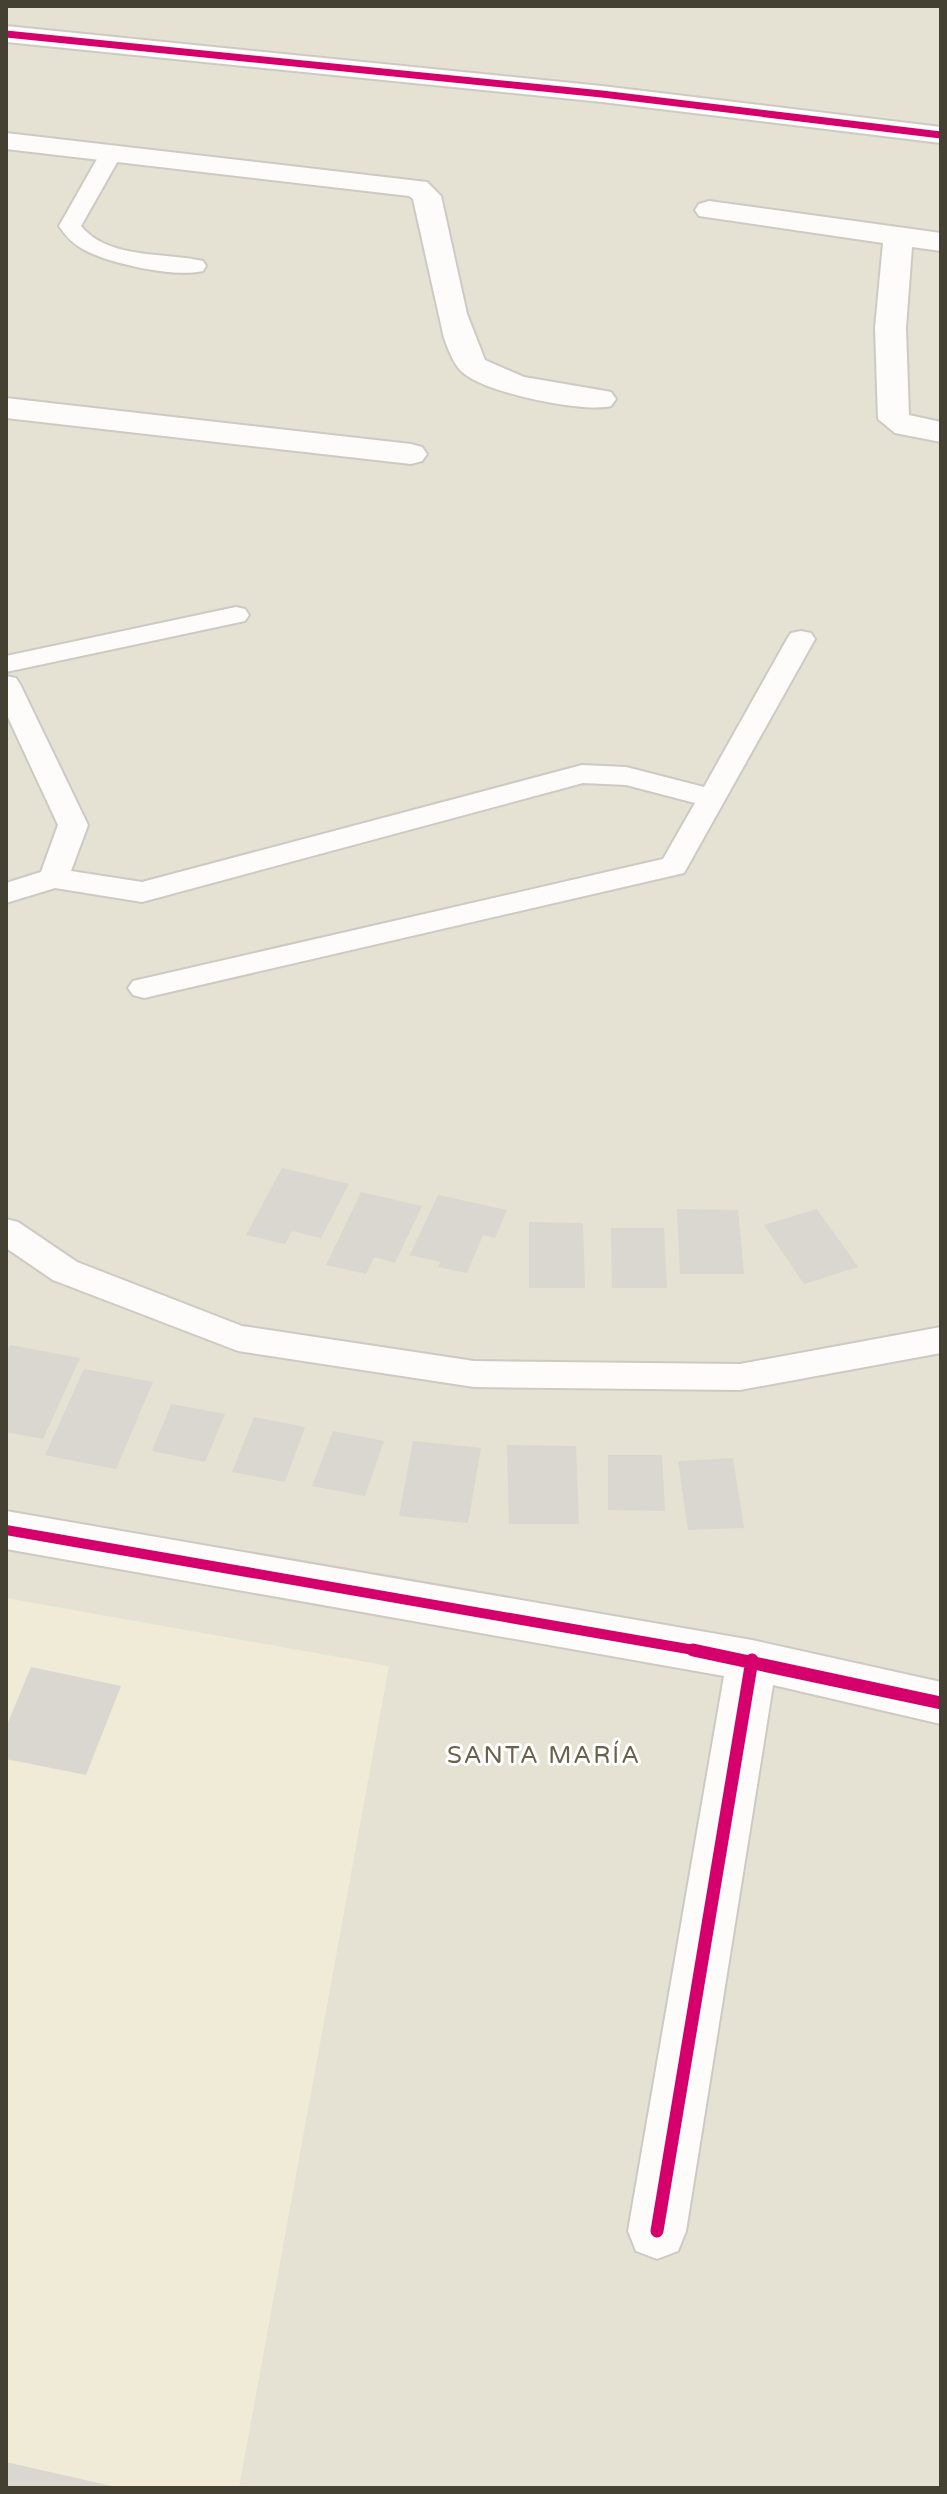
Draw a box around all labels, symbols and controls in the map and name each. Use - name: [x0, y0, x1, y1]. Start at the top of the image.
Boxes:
- district label: SANTA MARÍA: [447, 1740, 641, 1770]

